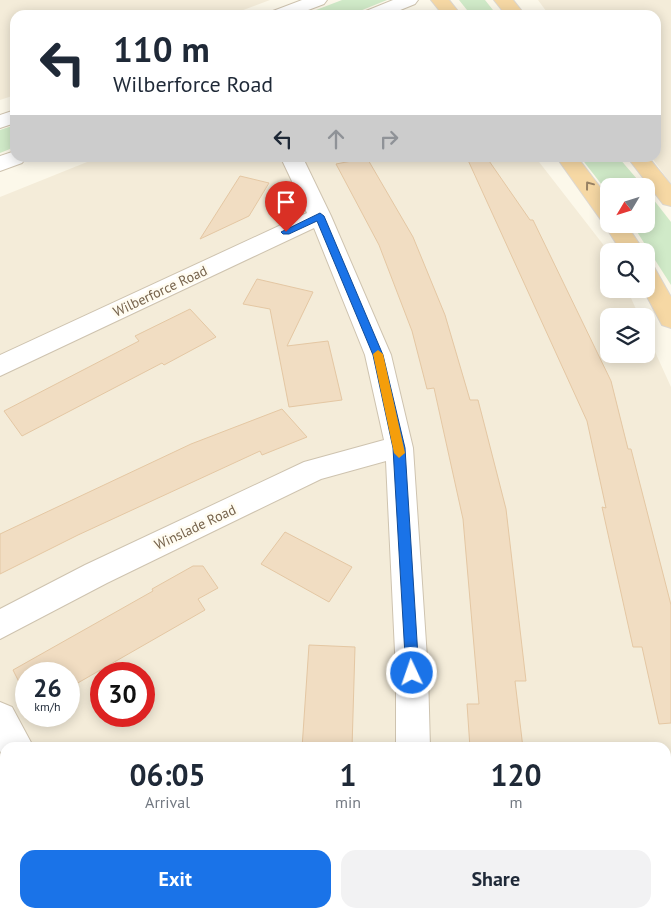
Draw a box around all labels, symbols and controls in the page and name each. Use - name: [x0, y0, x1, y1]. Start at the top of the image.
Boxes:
- text: 110 m: [113, 26, 210, 72]
- icon: left: [30, 30, 95, 95]
- text: Wilberforce Road: [113, 70, 273, 98]
- icon: left: [269, 125, 297, 153]
- icon: ahead: [322, 125, 350, 153]
- icon: right: [375, 125, 403, 153]
- north arrow: [600, 178, 655, 232]
- map controls: [600, 178, 655, 363]
- pin: [265, 181, 307, 232]
- one-way arrow: [586, 182, 594, 191]
- icon: arrive: [272, 188, 300, 216]
- button: search: [600, 243, 655, 298]
- street label: Wilberforce Road: [110, 261, 210, 321]
- button: layers: [600, 308, 655, 363]
- street label: Winslade Road: [151, 500, 239, 554]
- position arrow: [385, 646, 437, 698]
- speed limit sign: 30: [90, 662, 155, 727]
- text: 26: [33, 672, 62, 704]
- text: km/h: [34, 699, 61, 714]
- text: 06:05: [129, 755, 206, 794]
- text: 1: [340, 755, 357, 794]
- text: 120: [490, 755, 542, 794]
- text: Arrival: [145, 792, 190, 812]
- text: min: [335, 792, 361, 812]
- text: m: [510, 792, 523, 812]
- button: Exit: [20, 850, 331, 908]
- button: Share: [341, 850, 651, 908]

